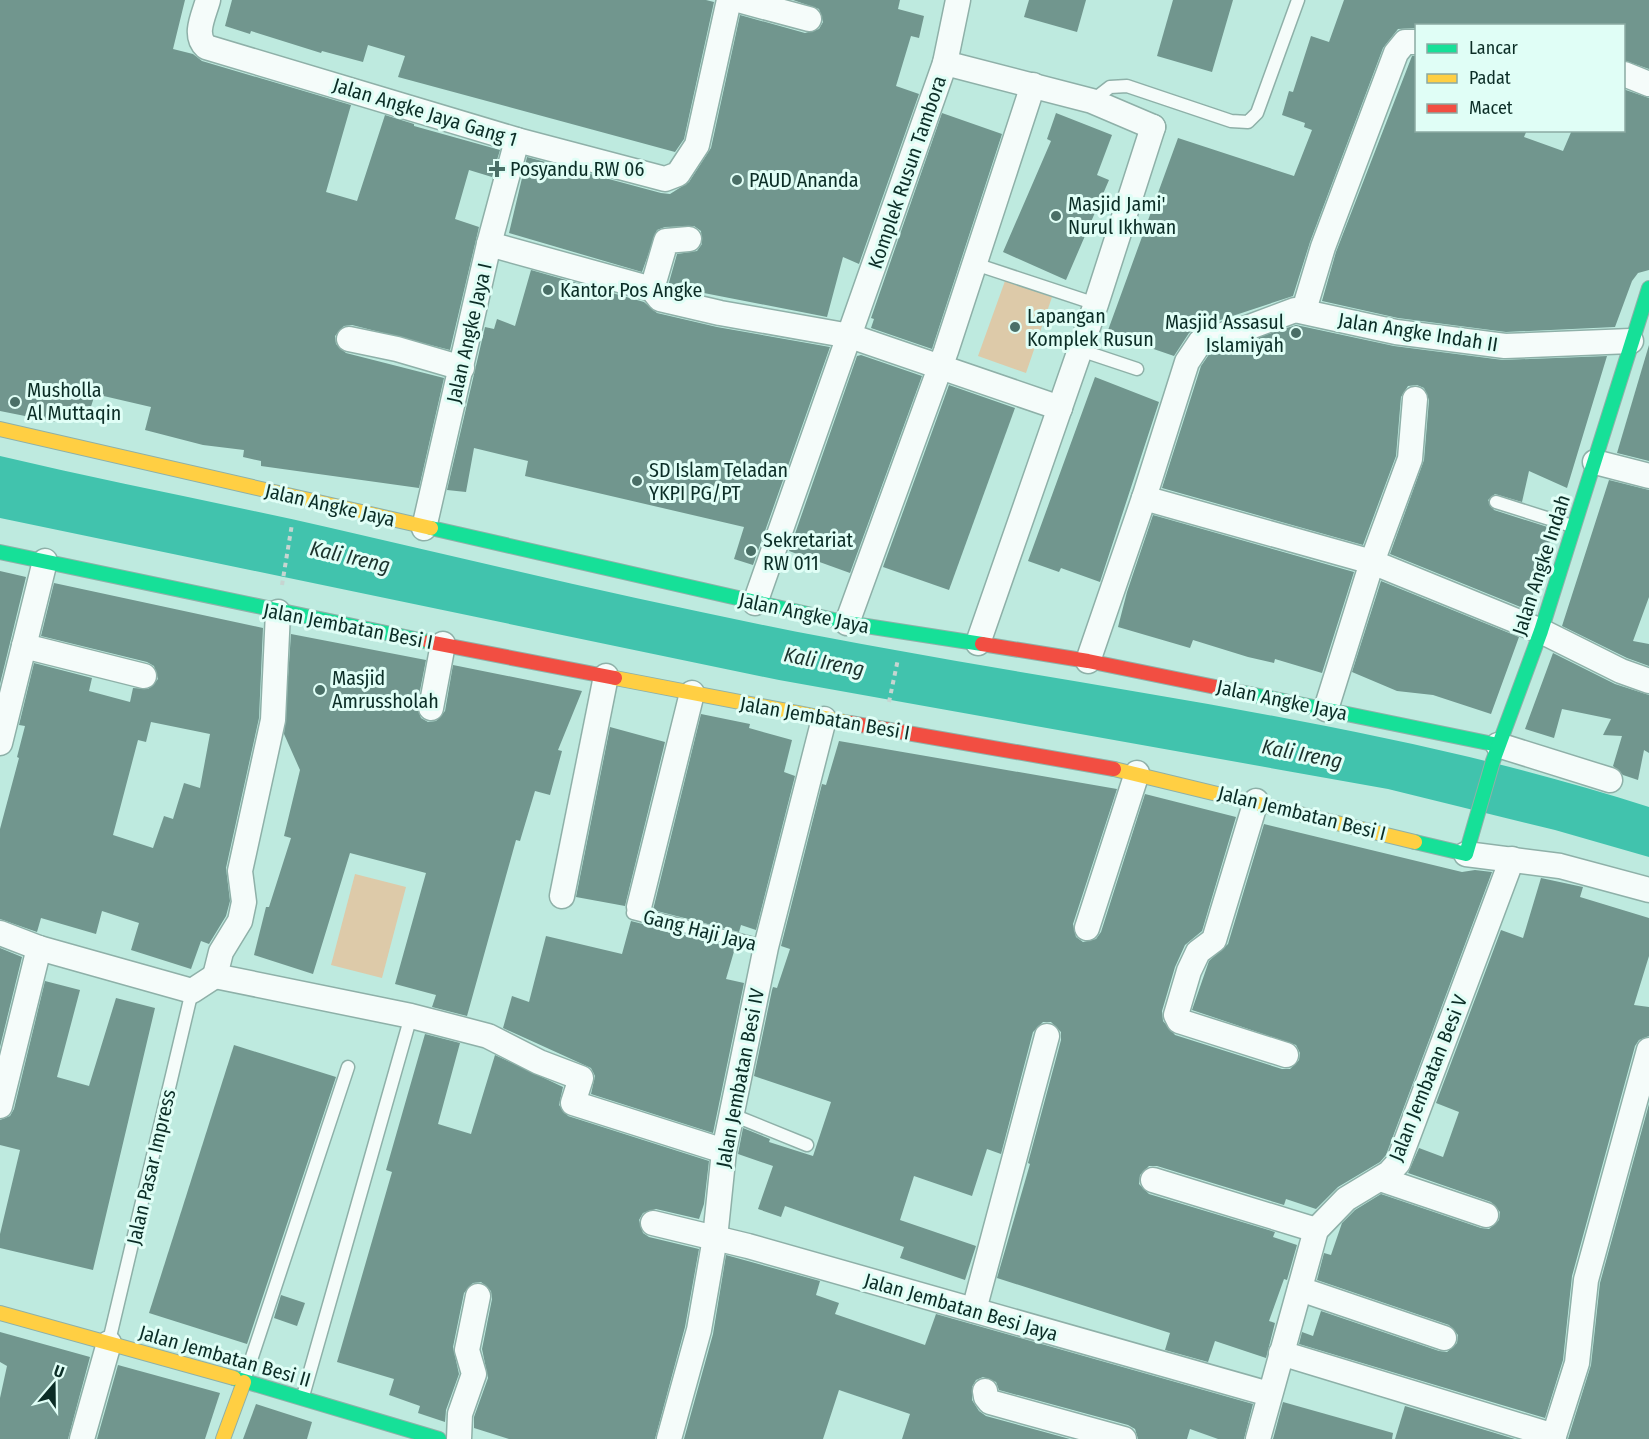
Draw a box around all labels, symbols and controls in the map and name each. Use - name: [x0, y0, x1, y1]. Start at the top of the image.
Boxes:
- legend: [1415, 24, 1625, 132]
- text: Lancar: [1469, 37, 1518, 59]
- text: Padat: [1469, 67, 1511, 89]
- street label: Komplek Rusun Tambora: [863, 72, 951, 272]
- street label: Jalan Angke Jaya Gang 1: [330, 73, 520, 151]
- text: Macet: [1469, 97, 1513, 119]
- place label: Posyandu RW 06: [510, 157, 644, 181]
- marker: Posyandu RW 06: [488, 160, 506, 178]
- place label: PAUD Ananda: [749, 168, 859, 192]
- marker: PAUD Ananda: [730, 173, 744, 187]
- place label: Masjid Jami' Nurul Ikhwan: [1068, 192, 1176, 239]
- marker: Masjid Jami' Nurul Ikhwan: [1049, 209, 1063, 223]
- street label: Jalan Angke Jaya I: [441, 261, 497, 405]
- place label: Kantor Pos Angke: [560, 278, 702, 302]
- marker: Kantor Pos Angke: [541, 283, 555, 297]
- place label: Lapangan Komplek Rusun: [1027, 304, 1154, 351]
- street label: Jalan Angke Indah II: [1336, 308, 1500, 356]
- place label: Masjid Assasul Islamiyah: [1165, 310, 1284, 357]
- marker: Lapangan Komplek Rusun: [1008, 320, 1022, 334]
- marker: Masjid Assasul Islamiyah: [1289, 326, 1303, 340]
- place label: Musholla Al Muttaqin: [27, 378, 121, 425]
- marker: Musholla Al Muttaqin: [8, 395, 22, 409]
- place label: SD Islam Teladan YKPI PG/PT: [649, 458, 788, 505]
- marker: SD Islam Teladan YKPI PG/PT: [630, 474, 644, 488]
- street label: Jalan Angke Jaya: [263, 478, 397, 532]
- street label: Jalan Angke Indah: [1507, 492, 1575, 638]
- place label: Sekretariat RW 011: [763, 528, 853, 575]
- water label: Kali Ireng: [307, 535, 393, 579]
- marker: Sekretariat RW 011: [744, 544, 758, 558]
- street label: Jalan Angke Jaya: [737, 587, 871, 639]
- street label: Jalan Jembatan Besi I: [261, 598, 435, 654]
- water label: Kali Ireng: [782, 641, 867, 683]
- place label: Masjid Amrussholah: [332, 666, 439, 713]
- street label: Jalan Angke Jaya: [1215, 674, 1349, 726]
- marker: Masjid Amrussholah: [313, 683, 327, 697]
- street label: Jalan Jembatan Besi I: [738, 691, 912, 745]
- water label: Kali Ireng: [1260, 733, 1345, 775]
- street label: Jalan Jembatan Besi I: [1216, 781, 1388, 845]
- street label: Gang Haji Jaya: [641, 904, 759, 956]
- street label: Jalan Jembatan Besi IV: [711, 985, 769, 1170]
- street label: Jalan Jembatan Besi V: [1384, 991, 1473, 1165]
- street label: Jalan Pasar Impress: [121, 1087, 181, 1247]
- street label: Jalan Jembatan Besi Jaya: [861, 1268, 1061, 1346]
- street label: Jalan Jembatan Besi II: [136, 1320, 314, 1392]
- north arrow: [24, 1355, 84, 1415]
- text: U: [51, 1361, 67, 1382]

